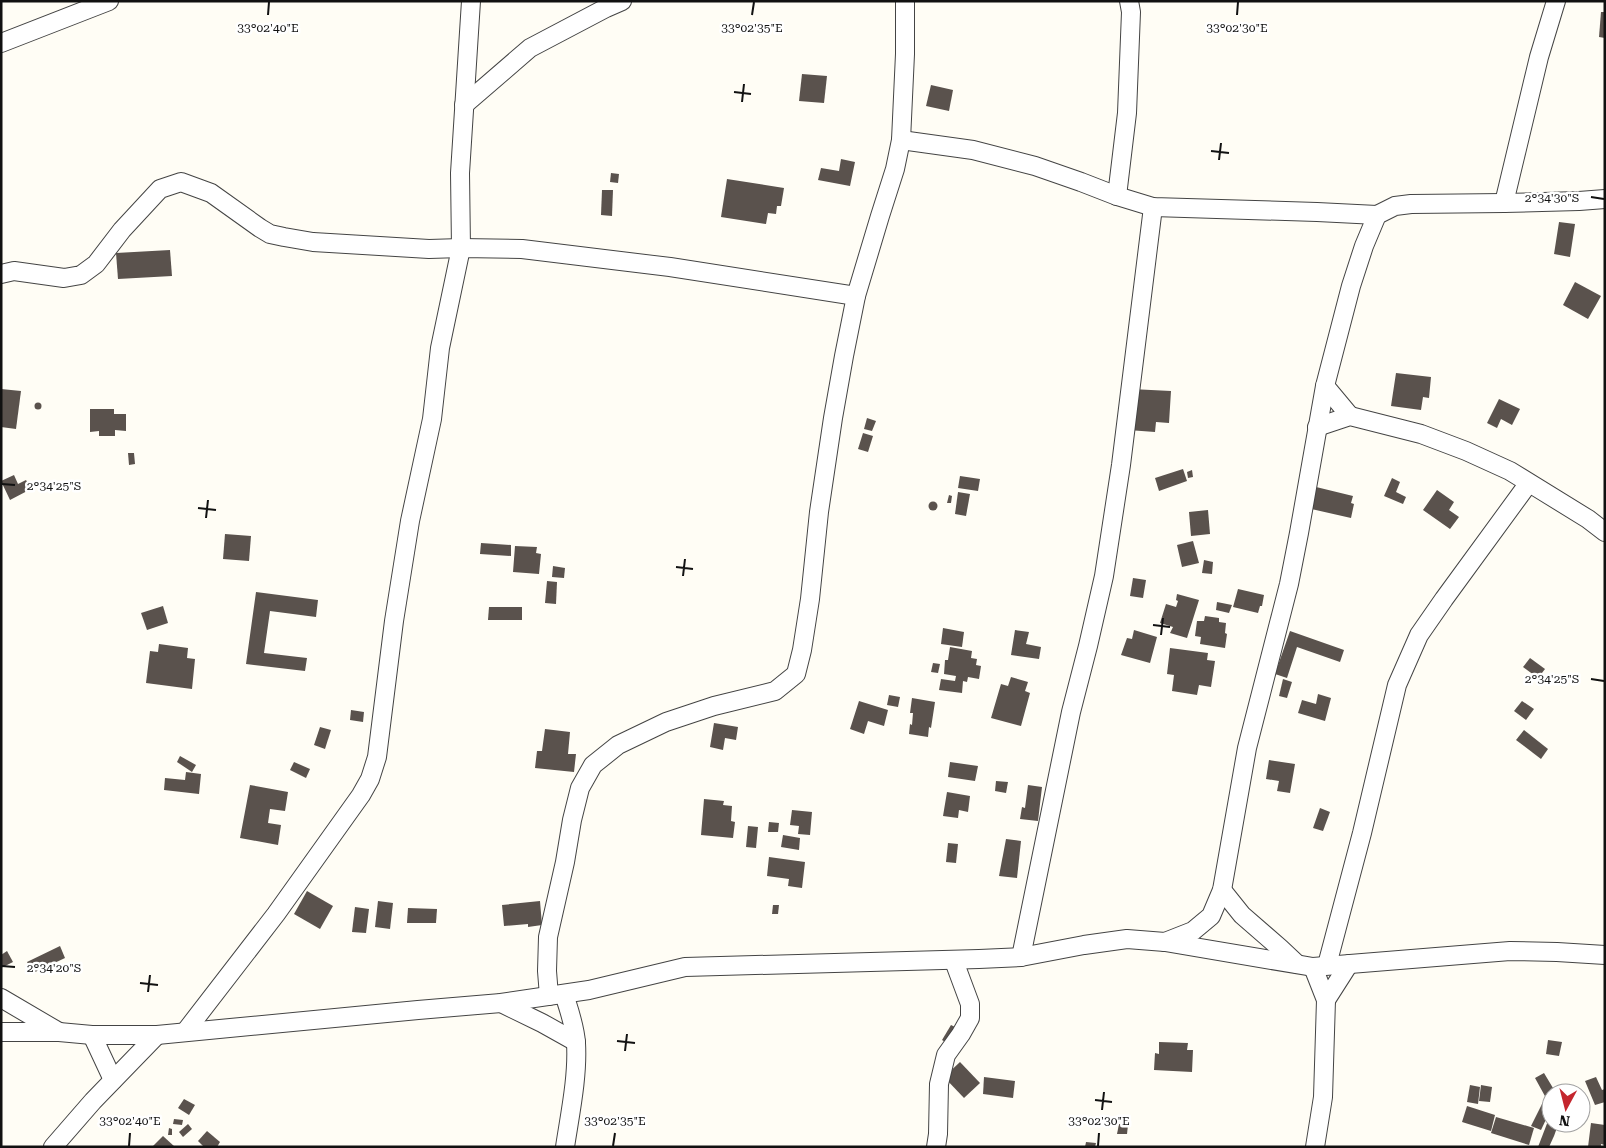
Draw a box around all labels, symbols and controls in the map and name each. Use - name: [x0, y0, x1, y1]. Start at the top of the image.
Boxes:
- text: 33°02'40"E: [237, 21, 299, 35]
- text: 33°02'35"E: [721, 21, 783, 35]
- text: 33°02'30"E: [1206, 21, 1268, 35]
- text: 2°34'30"S: [1525, 191, 1579, 205]
- text: 2°34'25"S: [27, 479, 81, 493]
- text: 2°34'25"S: [1525, 672, 1579, 686]
- text: 2°34'20"S: [27, 961, 81, 975]
- north arrow: [1541, 1083, 1591, 1133]
- text: N: [1558, 1112, 1571, 1130]
- text: 33°02'40"E: [99, 1114, 161, 1128]
- text: 33°02'35"E: [584, 1114, 646, 1128]
- text: 33°02'30"E: [1068, 1114, 1130, 1128]

